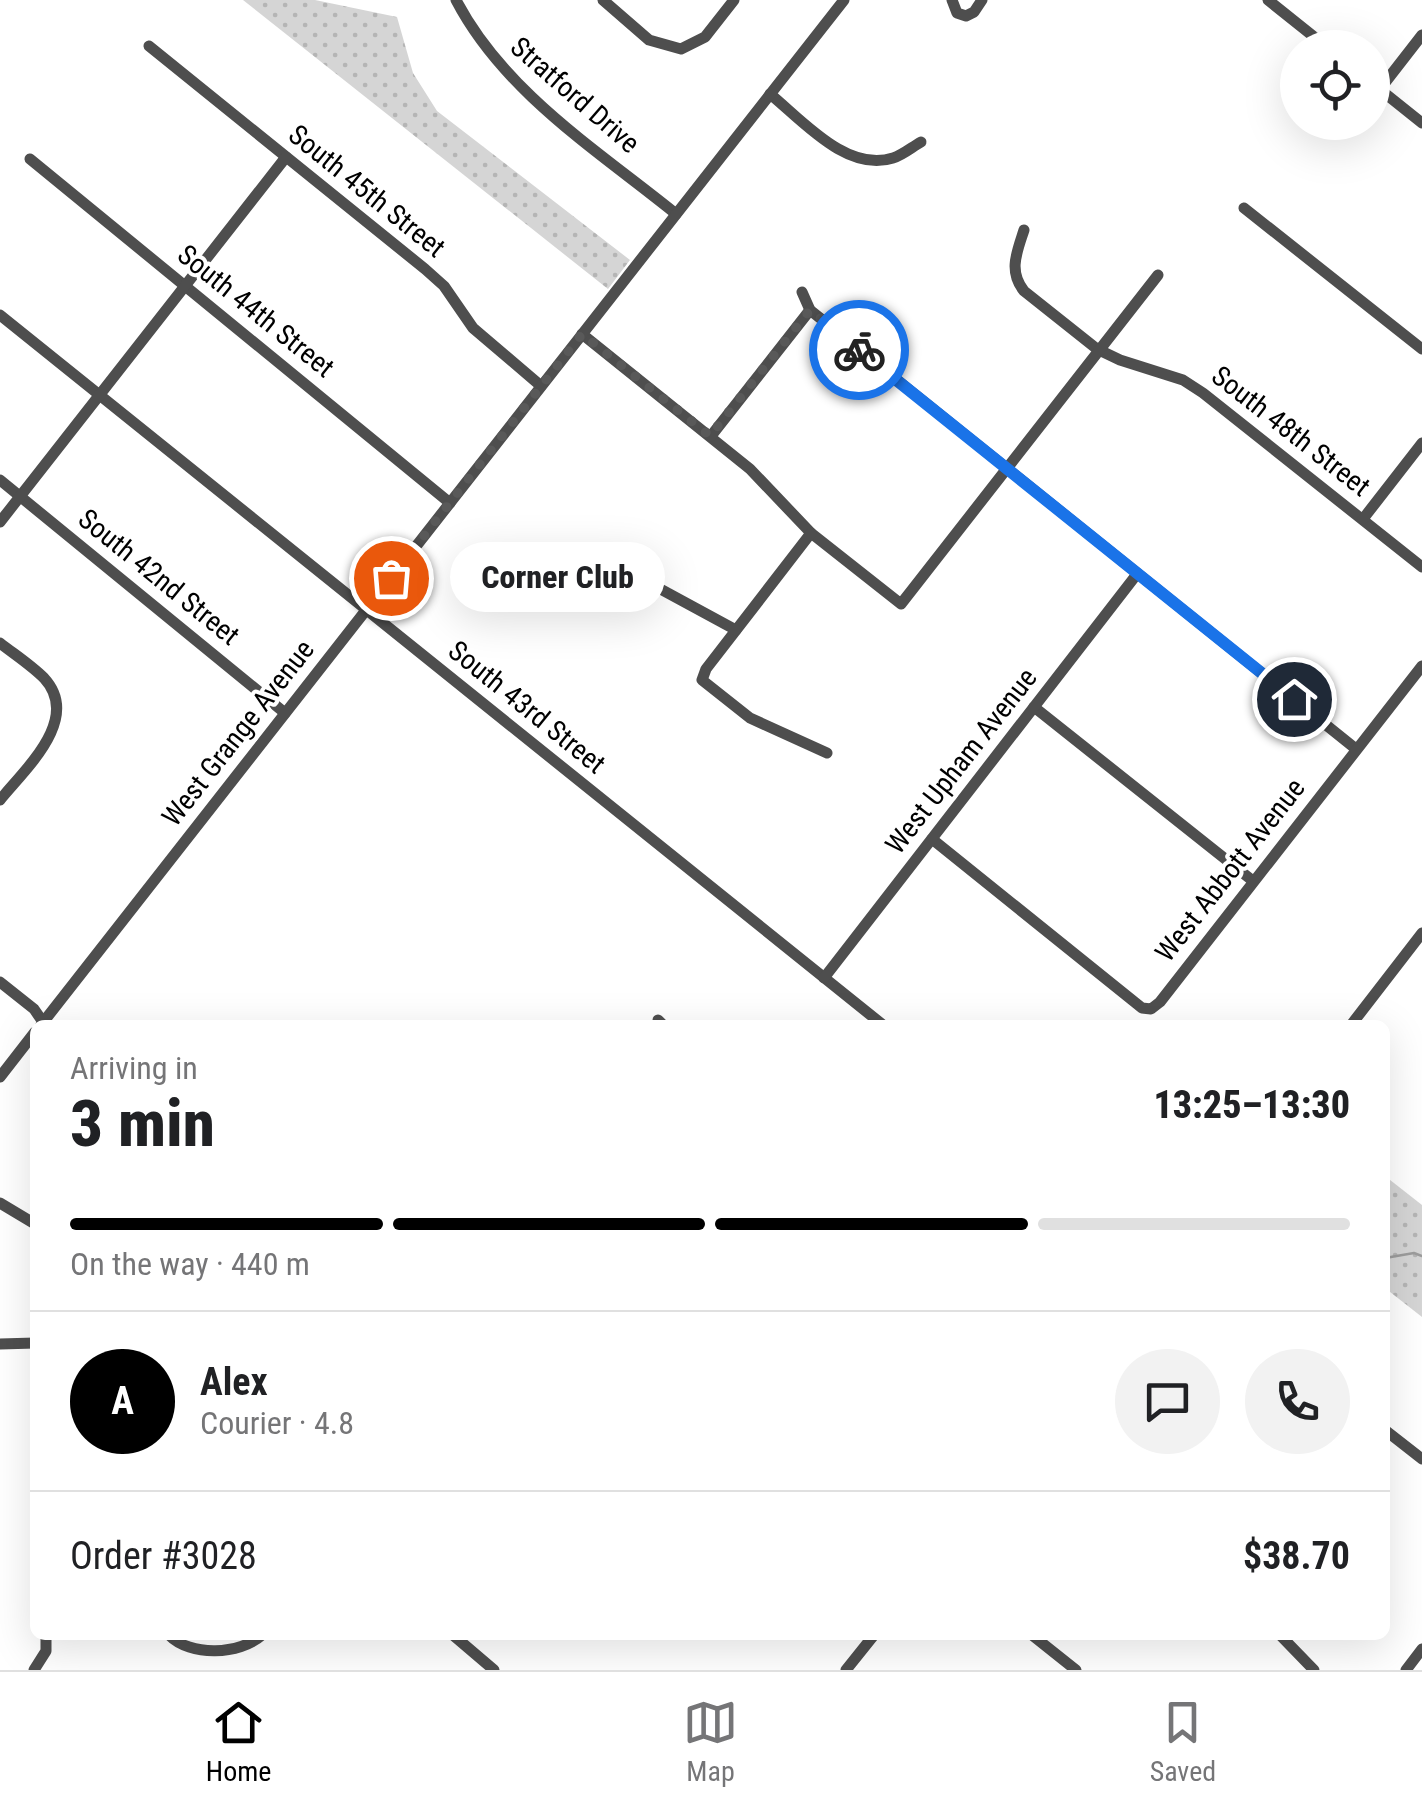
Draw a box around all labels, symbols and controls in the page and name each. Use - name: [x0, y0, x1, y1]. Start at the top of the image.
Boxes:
- street label: Stratford Drive: [504, 30, 646, 160]
- map controls: [1280, 30, 1390, 140]
- button: locate: [1280, 30, 1390, 140]
- street label: South 45th Street: [282, 118, 452, 264]
- street label: South 44th Street: [171, 238, 341, 384]
- courier: [809, 300, 909, 400]
- icon: bike: [832, 323, 887, 378]
- street label: South 48th Street: [1205, 359, 1377, 503]
- street label: South 42nd Street: [72, 502, 246, 652]
- pin: [349, 536, 434, 621]
- callout: Corner Club: [451, 543, 666, 613]
- icon: bag: [364, 551, 419, 606]
- text: Corner Club: [481, 558, 634, 596]
- street label: West Grange Avenue: [155, 633, 321, 833]
- street label: South 43rd Street: [442, 634, 612, 780]
- pin: [1252, 657, 1337, 742]
- street label: West Upham Avenue: [878, 662, 1044, 860]
- icon: home: [1267, 672, 1322, 727]
- street label: West Abbott Avenue: [1148, 772, 1312, 968]
- text: Arriving in: [70, 1049, 198, 1087]
- text: 13:25–13:30: [1153, 1083, 1350, 1127]
- text: 3 min: [70, 1086, 215, 1162]
- text: On the way · 440 m: [70, 1245, 310, 1283]
- button: chat: [1115, 1349, 1220, 1454]
- button: phone: [1245, 1349, 1350, 1454]
- text: Alex: [200, 1360, 268, 1404]
- text: A: [111, 1379, 134, 1423]
- text: Courier · 4.8: [200, 1404, 354, 1442]
- text: Order #3028: [70, 1534, 257, 1578]
- text: $38.70: [1243, 1534, 1350, 1578]
- tab: Home: [206, 1695, 271, 1788]
- tab: Map: [683, 1695, 738, 1788]
- tab: Saved: [1150, 1695, 1216, 1788]

